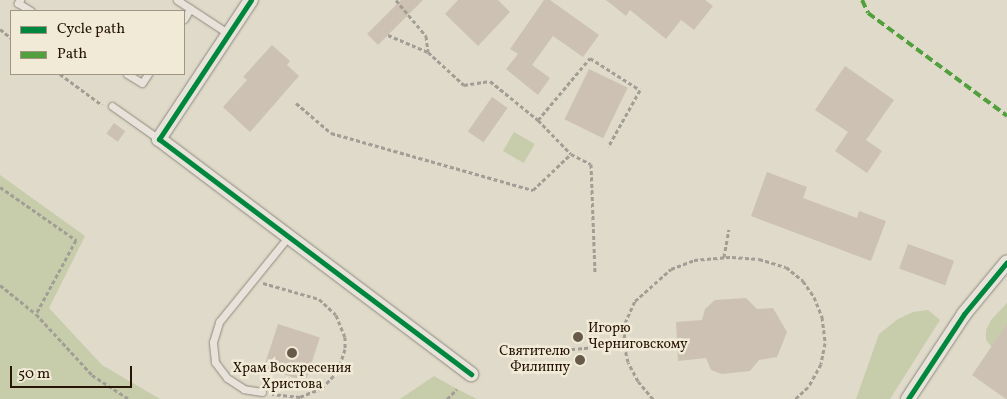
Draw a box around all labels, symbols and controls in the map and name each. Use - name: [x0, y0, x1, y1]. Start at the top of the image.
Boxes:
- legend: [10, 10, 185, 75]
- text: Cycle path: [57, 19, 125, 40]
- text: Path: [57, 44, 87, 65]
- place label: Игорю Черниговскому: [588, 321, 688, 354]
- marker: Игорю Черниговскому: [572, 331, 584, 343]
- place label: Святителю Филиппу: [499, 344, 570, 377]
- marker: Храм Воскресения Христова: [286, 347, 298, 359]
- marker: Святителю Филиппу: [574, 354, 586, 366]
- scale bar: [12, 356, 135, 388]
- place label: Храм Воскресения Христова: [233, 361, 351, 394]
- text: 50 m: [18, 364, 50, 385]

